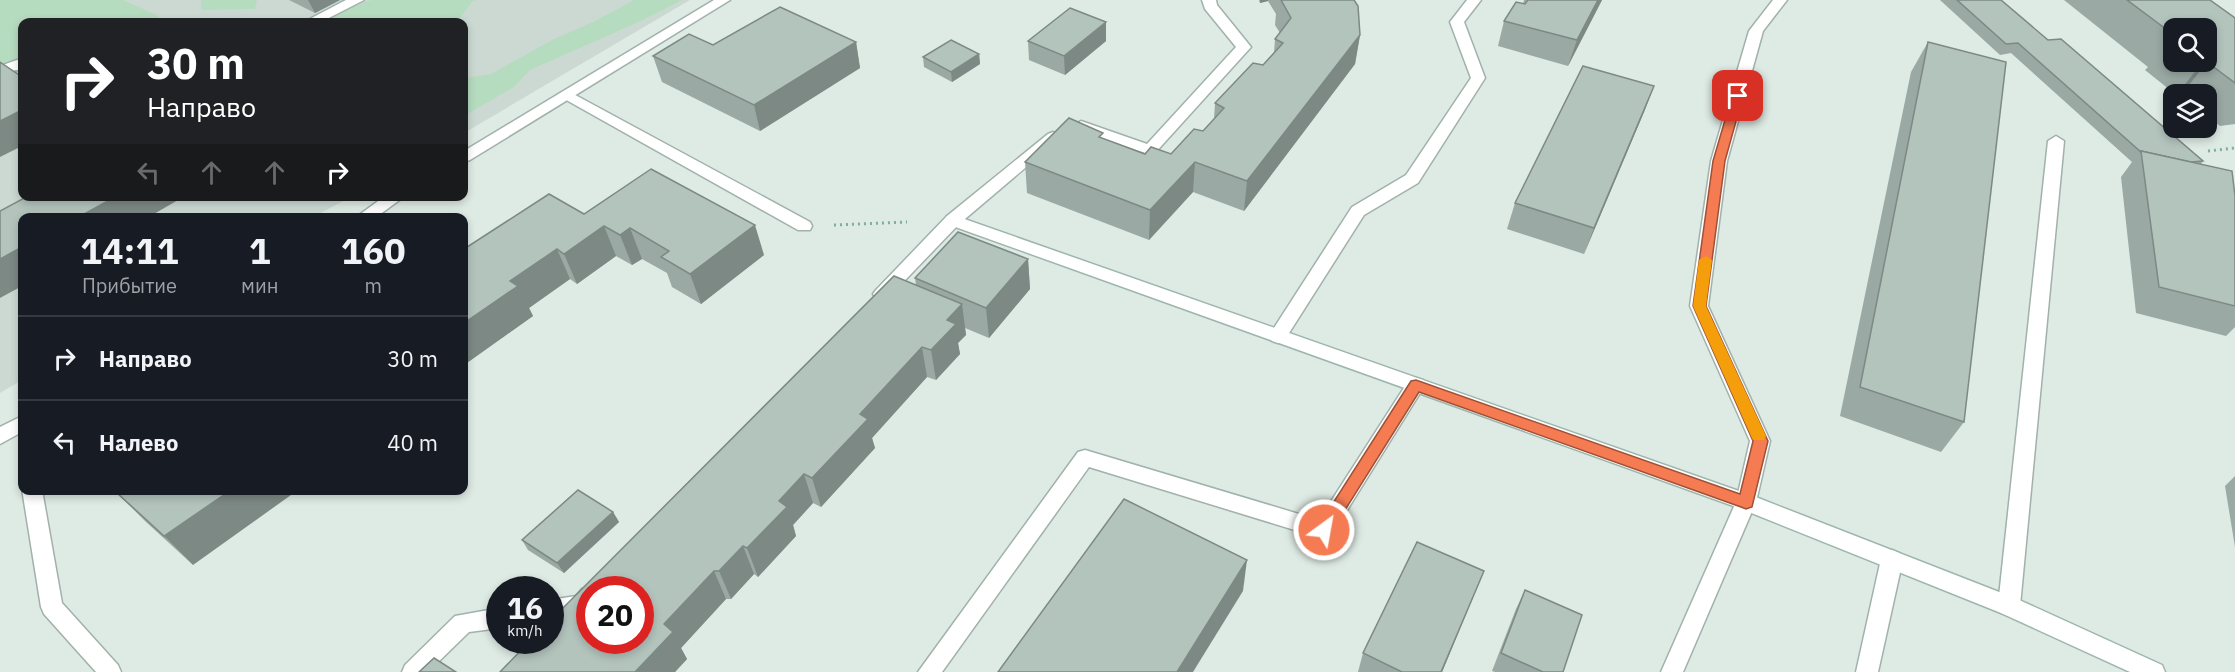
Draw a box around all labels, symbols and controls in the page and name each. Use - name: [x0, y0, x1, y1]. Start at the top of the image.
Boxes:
- map controls: [2163, 18, 2217, 138]
- button: search: [2163, 18, 2217, 72]
- text: 30 m: [147, 36, 245, 91]
- icon: right: [48, 42, 126, 120]
- pin: [1712, 70, 1763, 121]
- icon: arrive: [1721, 79, 1754, 112]
- button: layers: [2163, 84, 2217, 138]
- text: Направо: [147, 89, 256, 124]
- icon: left: [132, 156, 165, 189]
- icon: ahead: [195, 156, 228, 189]
- icon: ahead: [258, 156, 291, 189]
- icon: right: [321, 156, 354, 189]
- text: 14:11: [80, 227, 179, 274]
- text: 1: [249, 227, 271, 274]
- text: 160: [341, 227, 406, 274]
- text: Прибытие: [82, 272, 177, 299]
- text: мин: [241, 272, 278, 299]
- text: m: [364, 272, 382, 299]
- icon: right: [48, 342, 81, 375]
- text: Направо: [99, 344, 192, 373]
- text: 30 m: [387, 344, 438, 373]
- icon: left: [48, 426, 81, 459]
- text: Налево: [99, 428, 178, 457]
- text: 40 m: [387, 428, 438, 457]
- position arrow: [1292, 498, 1356, 562]
- speed limit sign: 20: [576, 576, 654, 654]
- text: 16: [507, 588, 543, 627]
- text: km/h: [507, 621, 543, 640]

